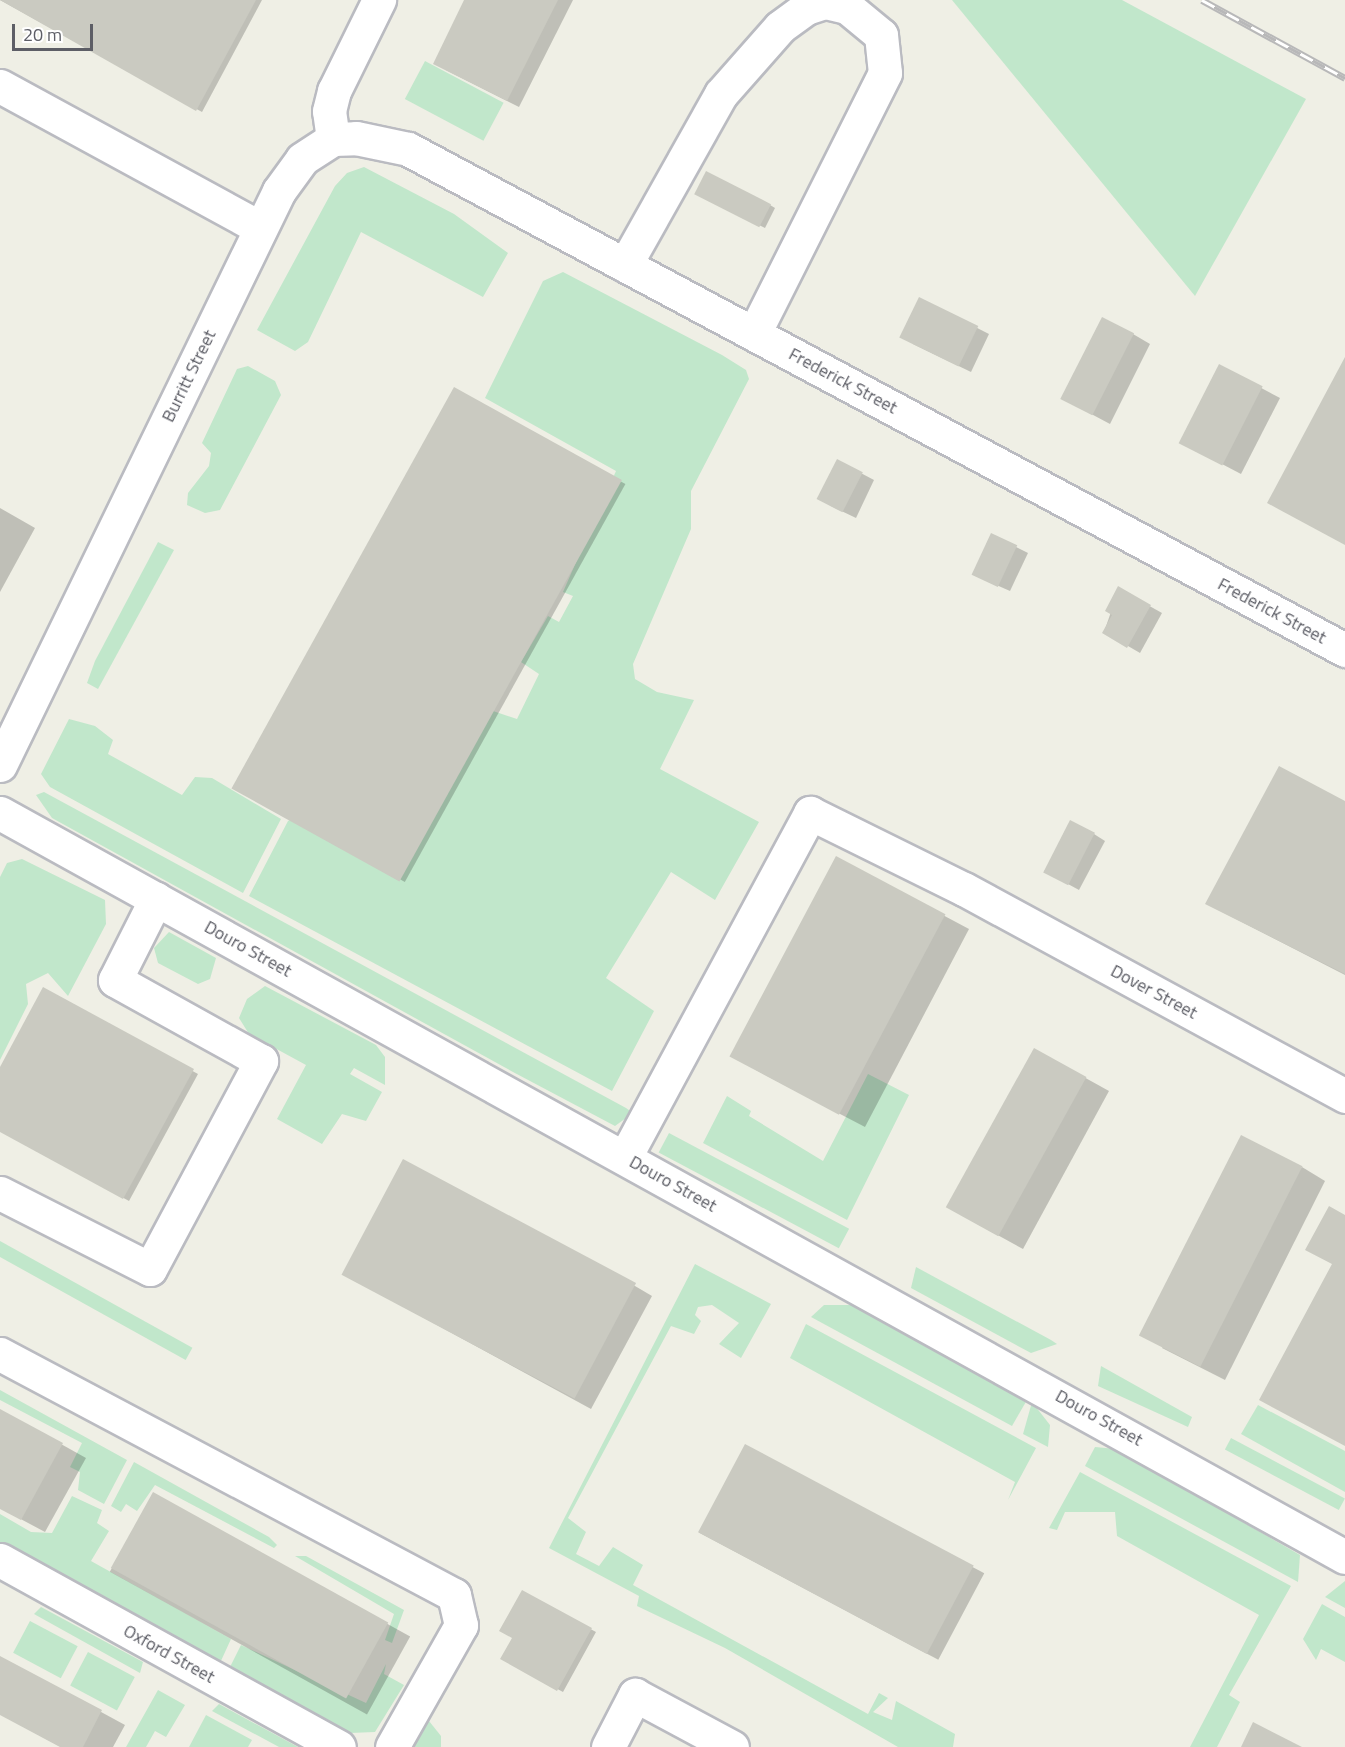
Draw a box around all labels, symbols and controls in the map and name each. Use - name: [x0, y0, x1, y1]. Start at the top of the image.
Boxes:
- scale bar: [15, 12, 96, 50]
- text: 20 m: [23, 21, 62, 48]
- street label: Burritt Street: [157, 326, 221, 426]
- street label: Frederick Street: [785, 343, 901, 419]
- street label: Frederick Street: [1214, 573, 1330, 649]
- street label: Douro Street: [201, 916, 295, 982]
- street label: Dover Street: [1107, 960, 1201, 1024]
- street label: Douro Street: [626, 1151, 720, 1217]
- street label: Douro Street: [1052, 1385, 1146, 1451]
- street label: Oxford Street: [120, 1620, 218, 1688]

